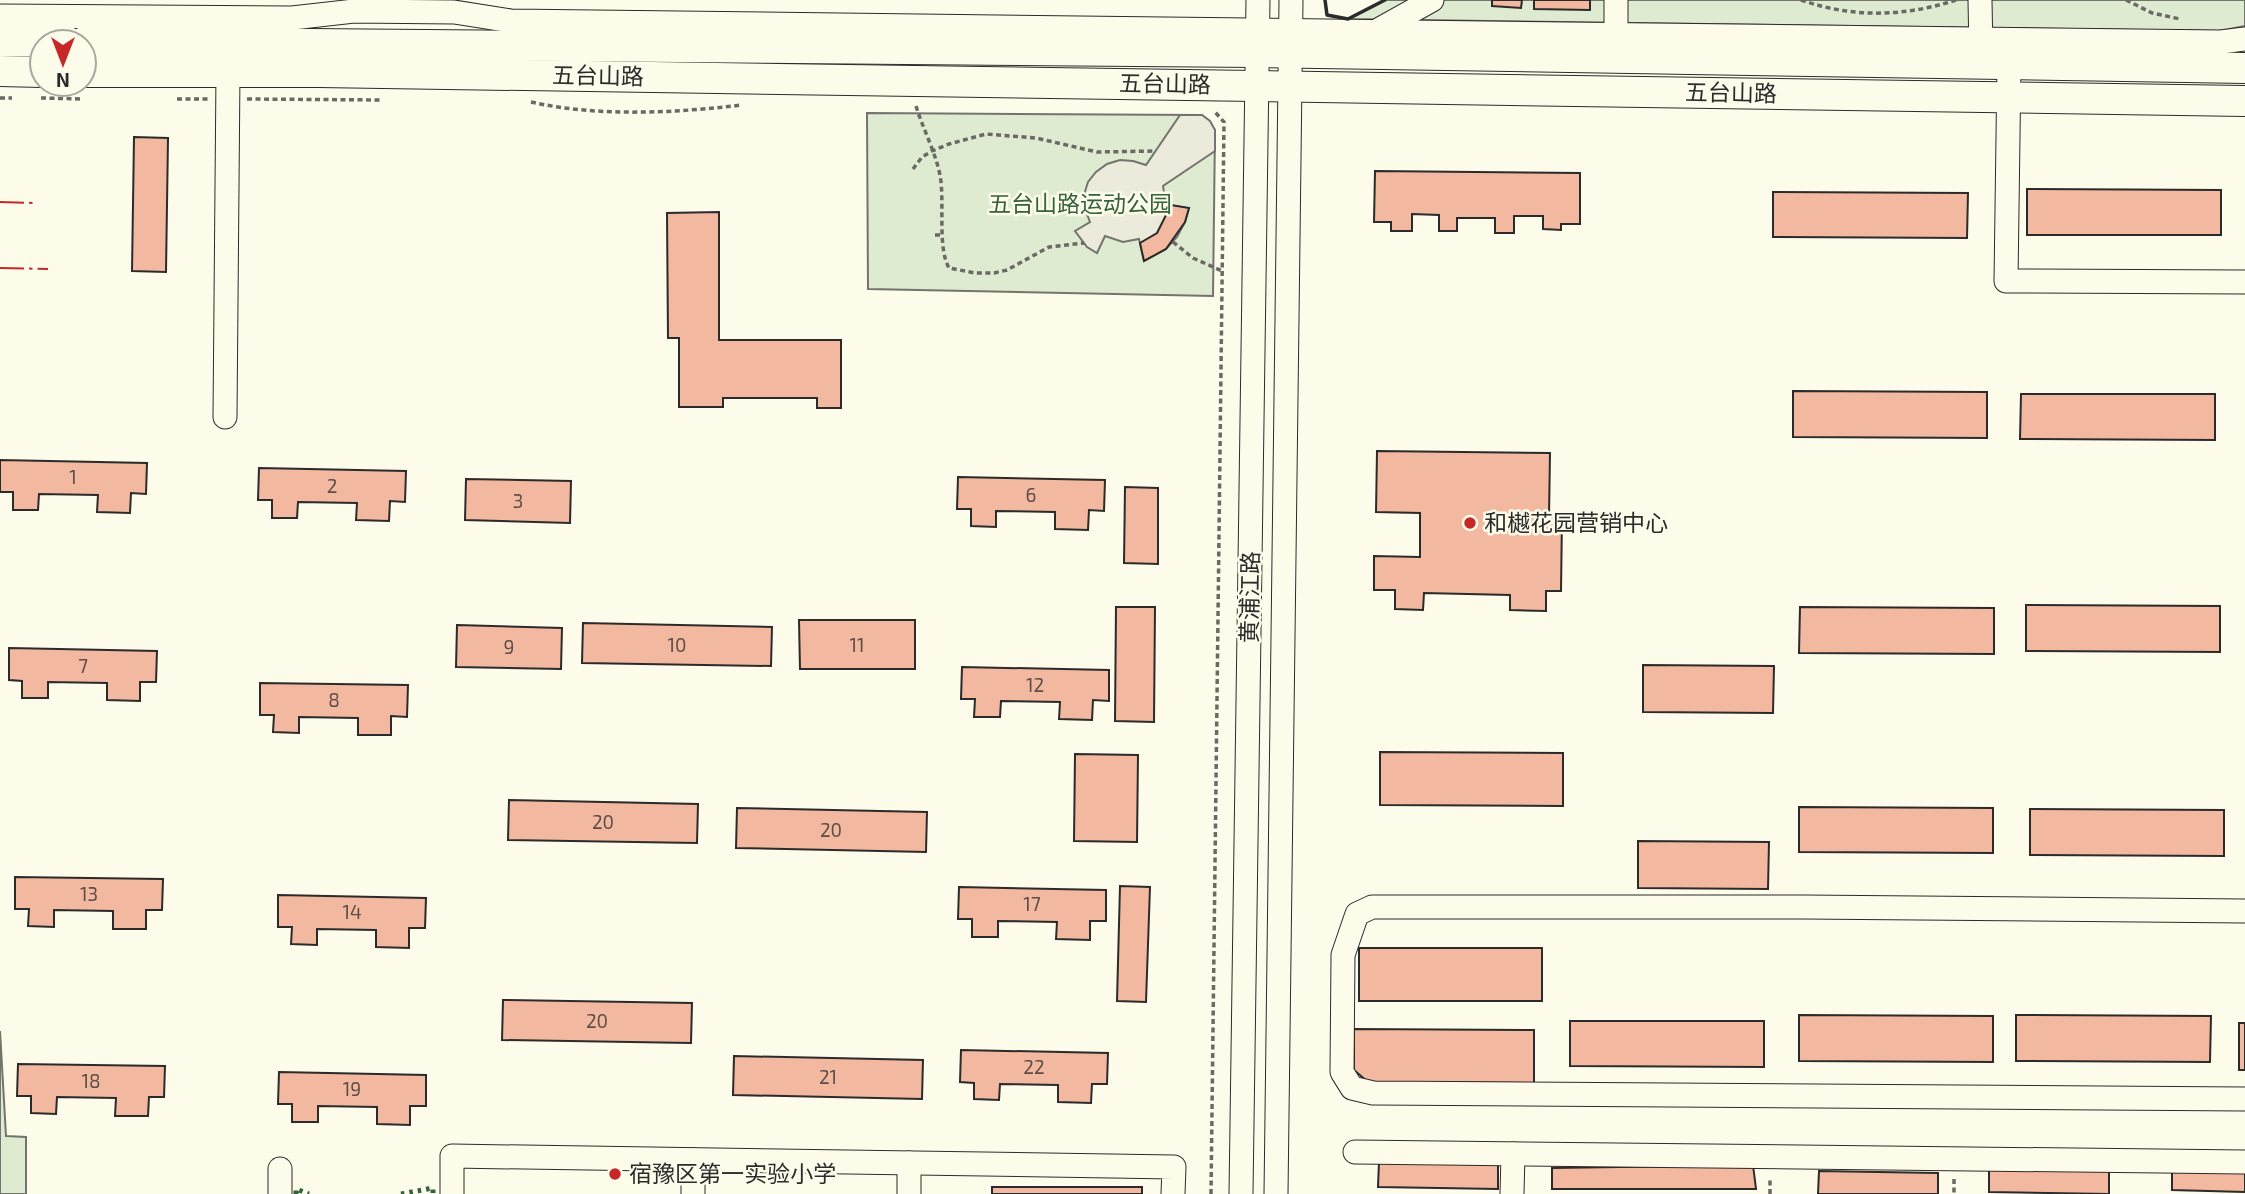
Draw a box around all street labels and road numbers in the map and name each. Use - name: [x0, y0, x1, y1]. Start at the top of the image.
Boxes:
- street label: 五台山路: [552, 60, 644, 90]
- street label: 五台山路: [1119, 68, 1211, 98]
- street label: 五台山路: [1685, 77, 1777, 107]
- street label: 黄浦江路: [1234, 551, 1264, 643]

